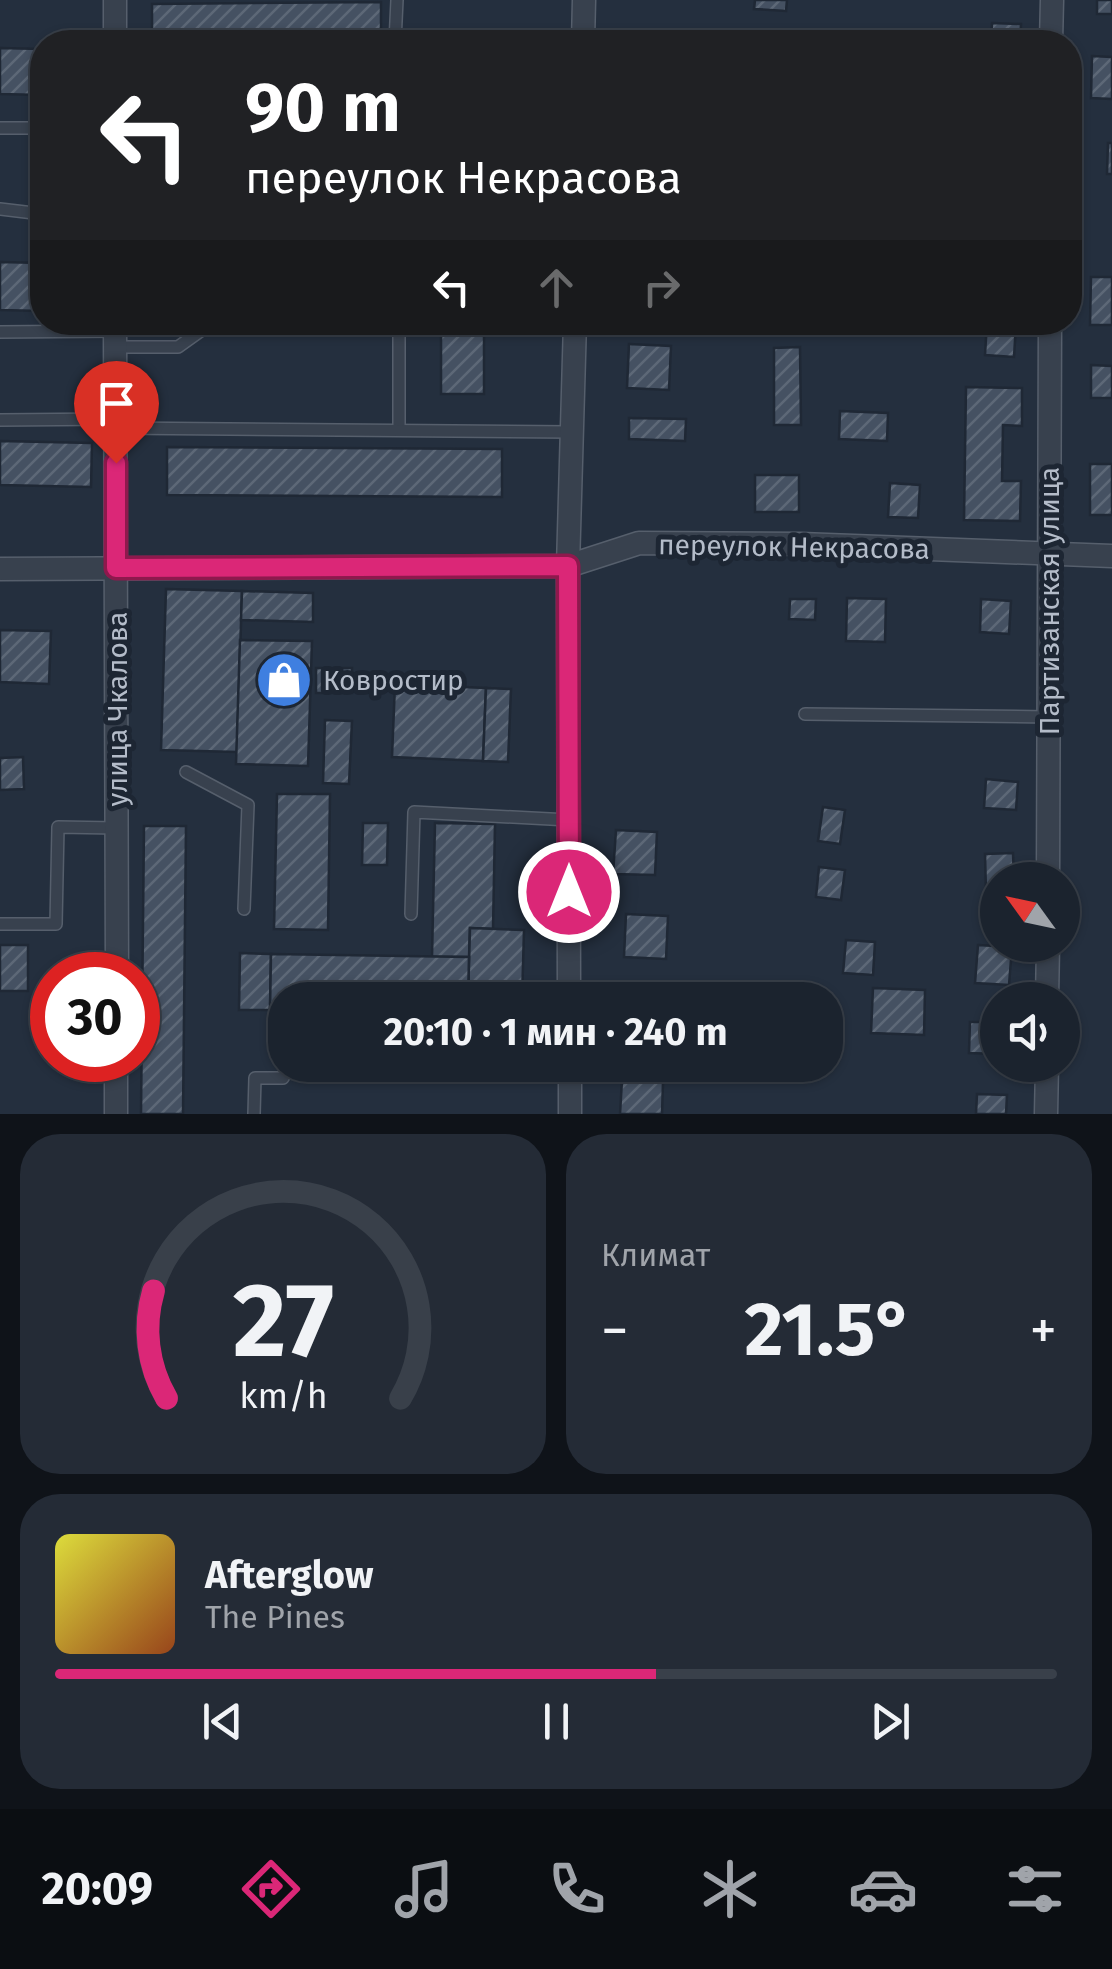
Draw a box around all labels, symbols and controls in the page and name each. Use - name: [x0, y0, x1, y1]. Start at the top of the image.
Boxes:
- text: 90 m: [245, 66, 401, 150]
- icon: left: [80, 70, 210, 200]
- text: переулок Некрасова: [245, 151, 682, 205]
- icon: left: [424, 260, 479, 315]
- icon: ahead: [529, 260, 584, 315]
- icon: right: [634, 260, 689, 315]
- pin: [74, 361, 159, 464]
- icon: arrive: [89, 376, 144, 431]
- street label: Партизанская улица: [1033, 467, 1066, 735]
- street label: переулок Некрасова: [658, 528, 930, 566]
- street label: улица Чкалова: [101, 611, 134, 807]
- shop icon: Ковростир: [254, 650, 314, 710]
- place label: Ковростир: [323, 664, 464, 697]
- position arrow: [517, 840, 621, 944]
- north arrow: [980, 862, 1080, 962]
- map controls: [980, 862, 1080, 1082]
- speed limit sign: 30: [30, 952, 160, 1082]
- button: sound: [980, 982, 1080, 1082]
- text: 20:10 · 1 мин · 240 m: [383, 1009, 728, 1055]
- text: Климат: [601, 1236, 710, 1274]
- text: 27: [232, 1259, 334, 1384]
- text: 21.5°: [744, 1285, 914, 1375]
- text: −: [601, 1298, 629, 1364]
- text: +: [1030, 1298, 1057, 1364]
- text: km/h: [239, 1375, 327, 1417]
- text: Afterglow: [205, 1552, 373, 1598]
- text: The Pines: [205, 1598, 345, 1636]
- icon: previous: [195, 1694, 250, 1749]
- icon: pause: [529, 1694, 584, 1749]
- icon: next: [863, 1694, 918, 1749]
- icon: directions: [236, 1854, 306, 1924]
- icon: music: [389, 1854, 459, 1924]
- icon: phone: [542, 1854, 612, 1924]
- icon: climate: [695, 1854, 765, 1924]
- icon: car: [848, 1854, 918, 1924]
- icon: filters: [1000, 1854, 1070, 1924]
- text: 20:09: [41, 1862, 153, 1916]

